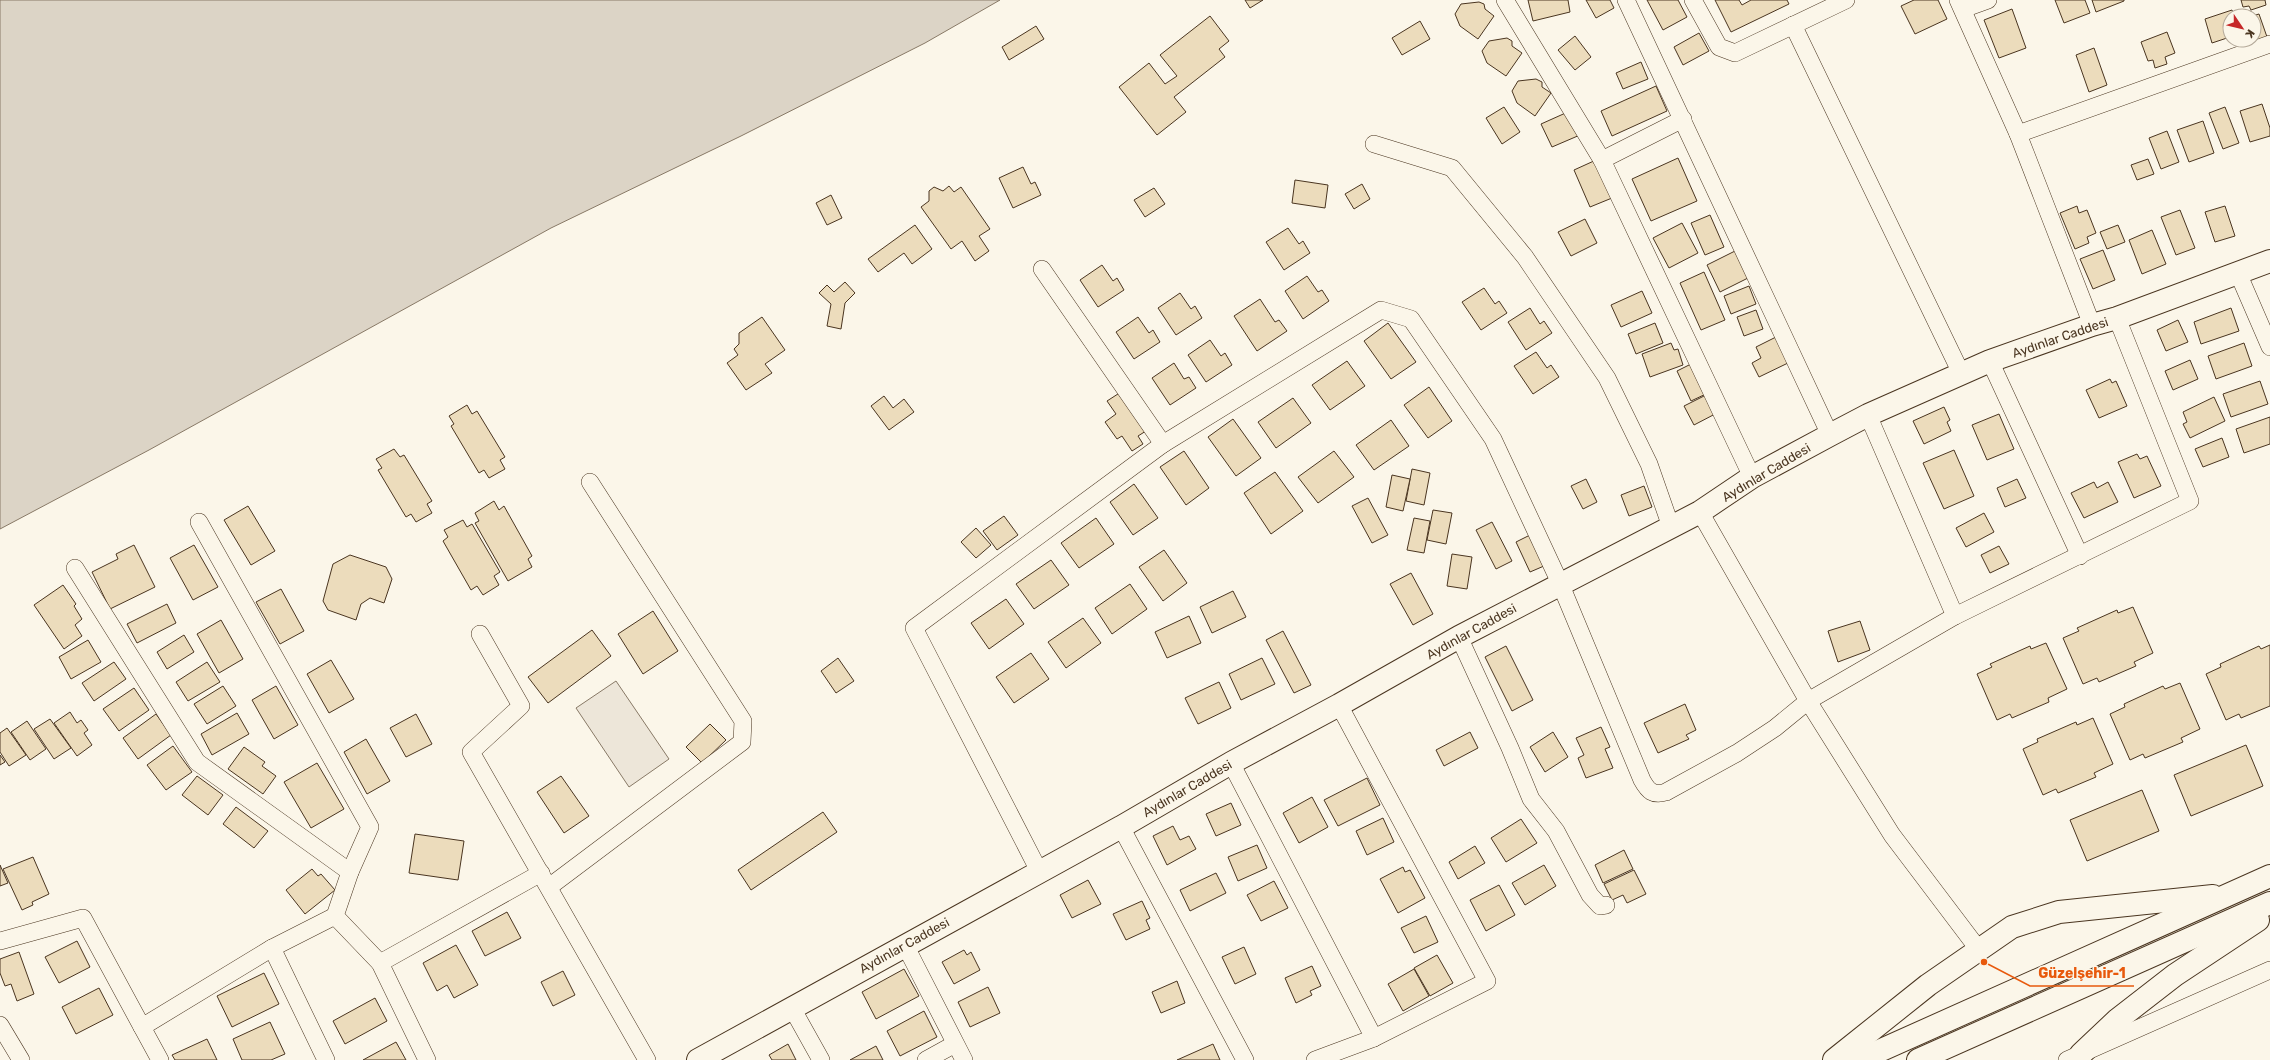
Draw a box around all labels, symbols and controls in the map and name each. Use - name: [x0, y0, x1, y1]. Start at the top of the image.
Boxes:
- north arrow: [2222, 8, 2262, 48]
- text: K: [2242, 27, 2257, 41]
- street label: Aydınlar Caddesi: [2010, 314, 2110, 361]
- street label: Aydınlar Caddesi: [1719, 440, 1813, 505]
- street label: Aydınlar Caddesi: [1424, 601, 1519, 662]
- street label: Aydınlar Caddesi: [1140, 757, 1235, 820]
- street label: Aydınlar Caddesi: [857, 915, 952, 976]
- callout: Güzelşehir-1: [2030, 960, 2134, 986]
- text: Güzelşehir-1: [2038, 965, 2126, 982]

